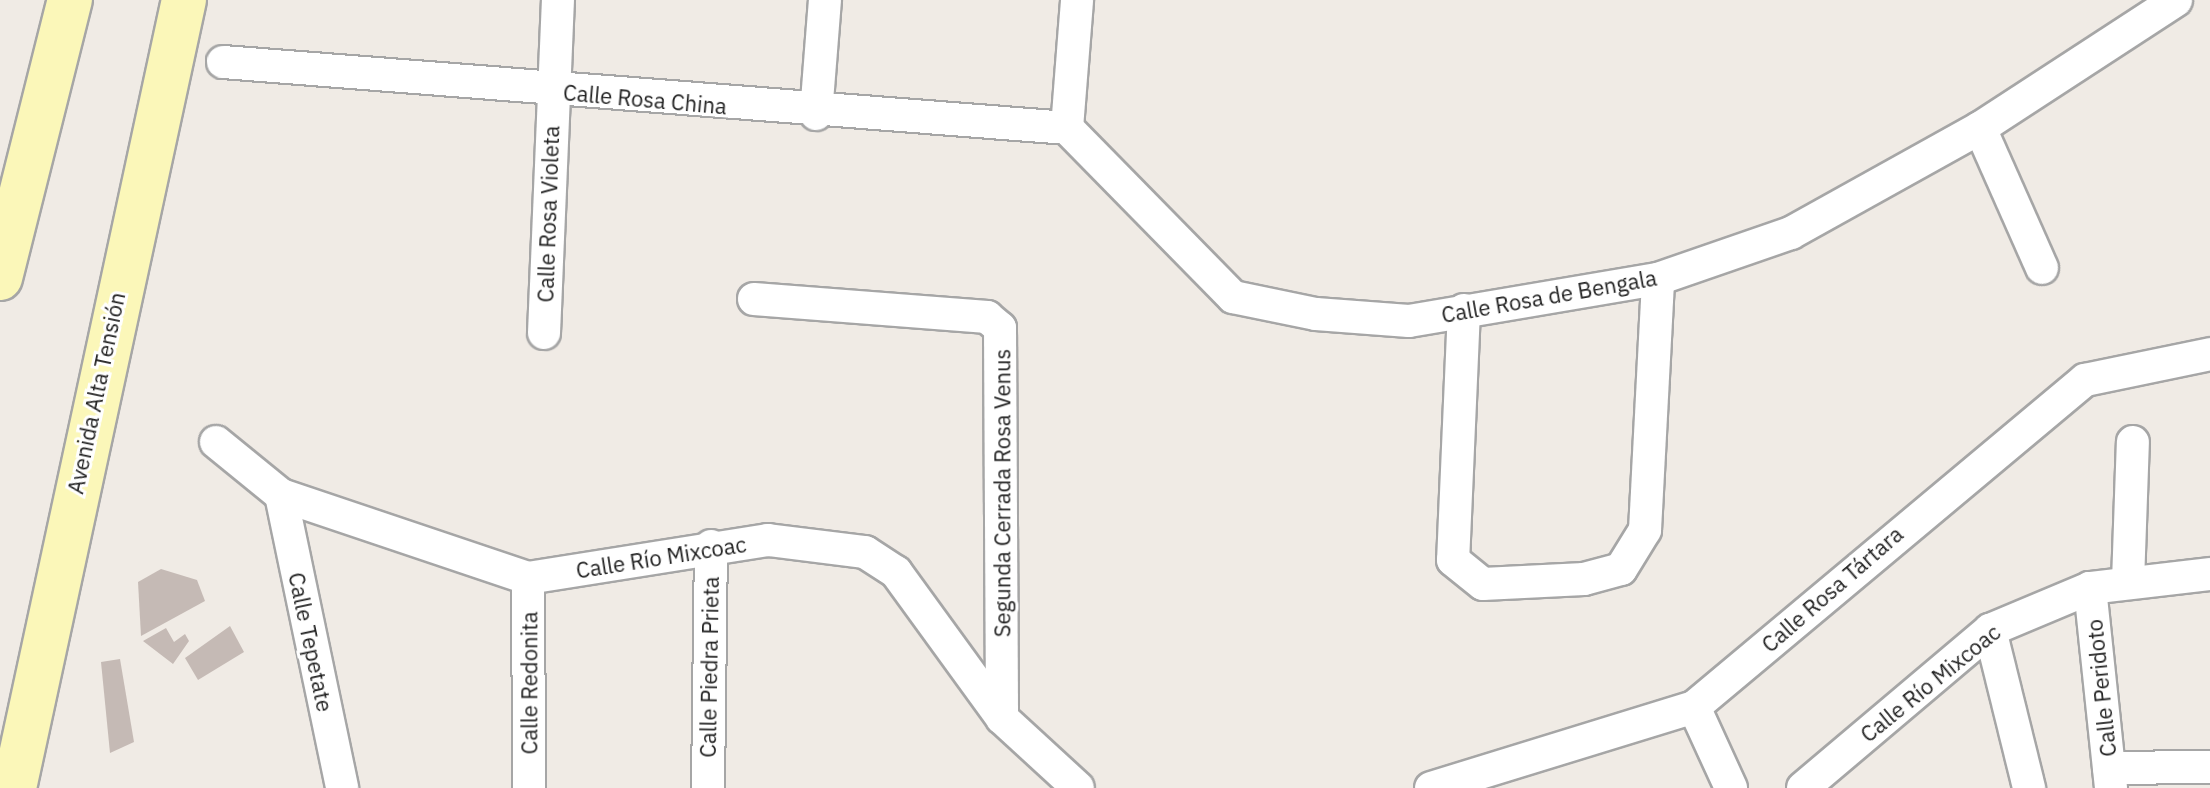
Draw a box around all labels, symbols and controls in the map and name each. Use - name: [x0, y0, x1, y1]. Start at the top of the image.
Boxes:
- street label: Calle Rosa China: [562, 79, 728, 119]
- street label: Calle Rosa Violeta: [532, 125, 564, 303]
- street label: Calle Rosa de Bengala: [1439, 264, 1659, 328]
- street label: Avenida Alta Tensión: [62, 290, 130, 496]
- street label: Segunda Cerrada Rosa Venus: [989, 349, 1015, 637]
- street label: Calle Rosa Tártara: [1756, 521, 1908, 657]
- street label: Calle Río Mixcoac: [574, 531, 748, 583]
- street label: Calle Tepetate: [283, 570, 339, 714]
- street label: Calle Piedra Prieta: [694, 576, 724, 758]
- street label: Calle Redonita: [516, 612, 542, 754]
- street label: Calle Peridoto: [2081, 618, 2121, 758]
- street label: Calle Río Mixcoac: [1855, 619, 2005, 747]

